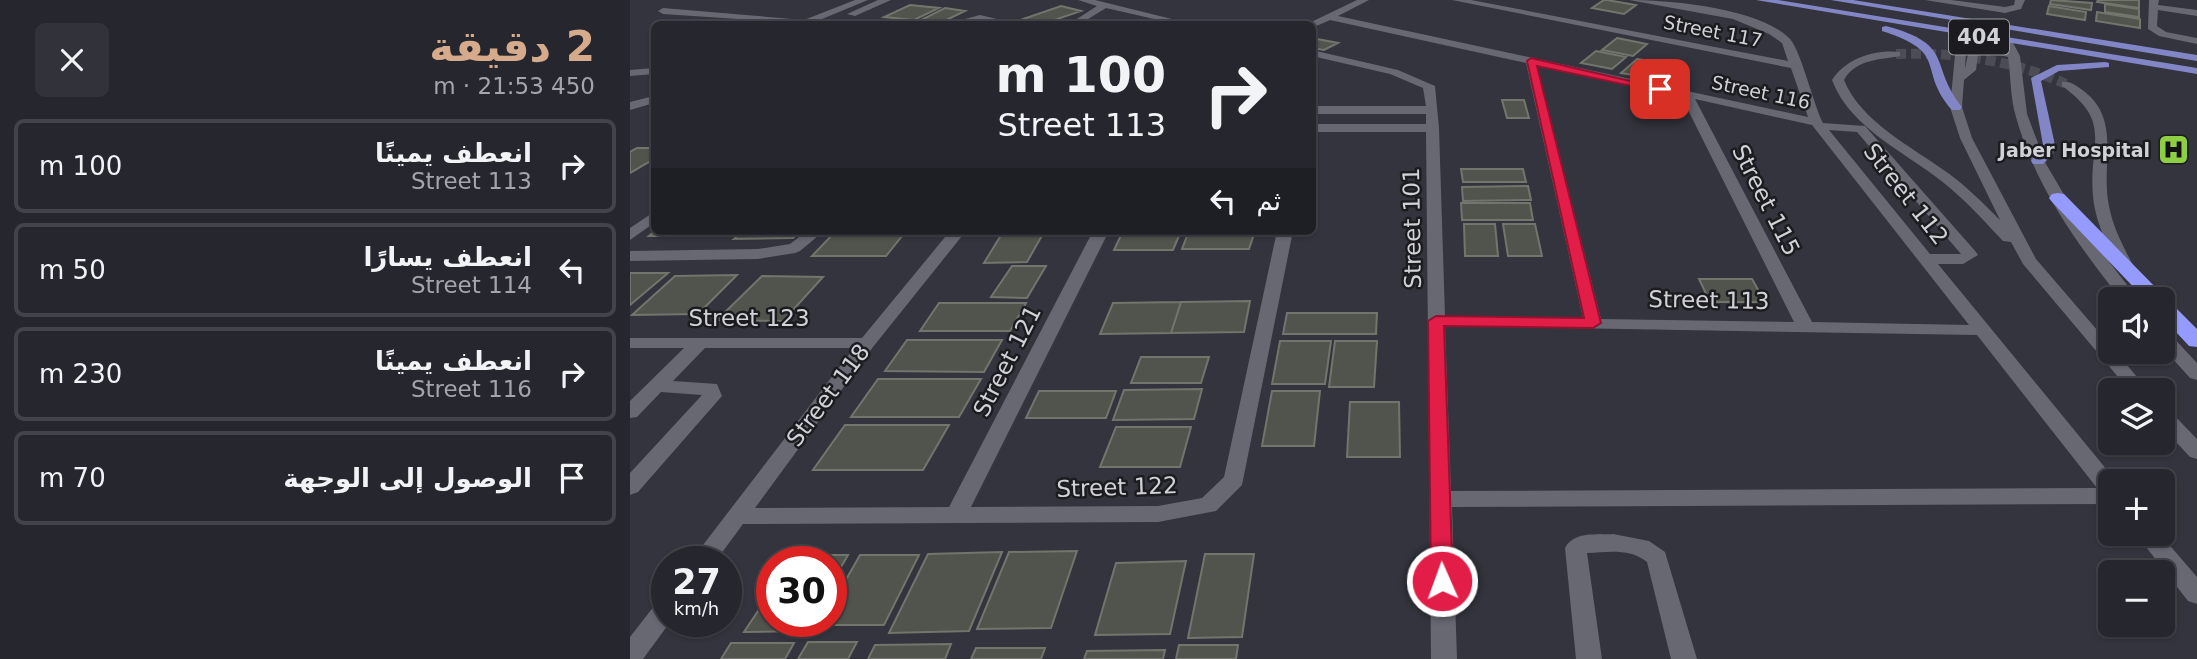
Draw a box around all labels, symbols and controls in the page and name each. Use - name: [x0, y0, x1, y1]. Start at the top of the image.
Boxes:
- street label: Street 117: [1662, 11, 1764, 51]
- road number: 404: [1949, 20, 2009, 54]
- text: 2 دقيقة: [429, 22, 595, 71]
- button: close: [35, 23, 109, 97]
- text: 100 m: [996, 47, 1166, 104]
- icon: right: [1190, 49, 1281, 140]
- pin: [1630, 59, 1690, 119]
- icon: arrive: [1641, 70, 1679, 108]
- street label: Street 116: [1710, 71, 1812, 113]
- text: 450 m · 21:53: [433, 73, 595, 99]
- text: Street 113: [998, 106, 1166, 144]
- hospital icon: Jaber Hospital: [2156, 133, 2190, 167]
- text: انعطف يمينًا: [375, 138, 532, 168]
- street label: Street 112: [1858, 138, 1954, 250]
- place label: Jaber Hospital: [1997, 139, 2150, 161]
- street label: Street 115: [1727, 140, 1805, 260]
- icon: right: [553, 147, 591, 185]
- text: 100 m: [39, 151, 122, 181]
- street label: Street 101: [1398, 167, 1426, 289]
- text: Street 113: [411, 168, 532, 194]
- icon: left: [1204, 182, 1242, 220]
- text: ثم: [1256, 186, 1281, 216]
- text: انعطف يسارًا: [363, 242, 532, 272]
- icon: left: [553, 251, 591, 289]
- text: 50 m: [39, 255, 106, 285]
- text: Street 114: [411, 272, 532, 298]
- street label: Street 113: [1648, 286, 1770, 314]
- map controls: [2098, 287, 2175, 637]
- button: sound: [2098, 287, 2175, 364]
- street label: Street 121: [968, 301, 1046, 421]
- street label: Street 123: [688, 305, 810, 331]
- street label: Street 118: [781, 339, 875, 451]
- text: انعطف يمينًا: [375, 346, 532, 376]
- icon: right: [553, 355, 591, 393]
- text: 230 m: [39, 359, 122, 389]
- text: Street 116: [411, 376, 532, 402]
- button: layers: [2098, 378, 2175, 455]
- icon: arrive: [553, 459, 591, 497]
- text: 70 m: [39, 463, 106, 493]
- text: الوصول إلى الوجهة: [283, 463, 532, 493]
- button: +: [2098, 469, 2175, 546]
- street label: Street 122: [1056, 472, 1178, 502]
- position arrow: [1405, 544, 1479, 618]
- speed limit sign: 30: [756, 546, 847, 637]
- button: −: [2098, 560, 2175, 637]
- text: 27: [672, 562, 721, 602]
- text: km/h: [674, 598, 719, 619]

